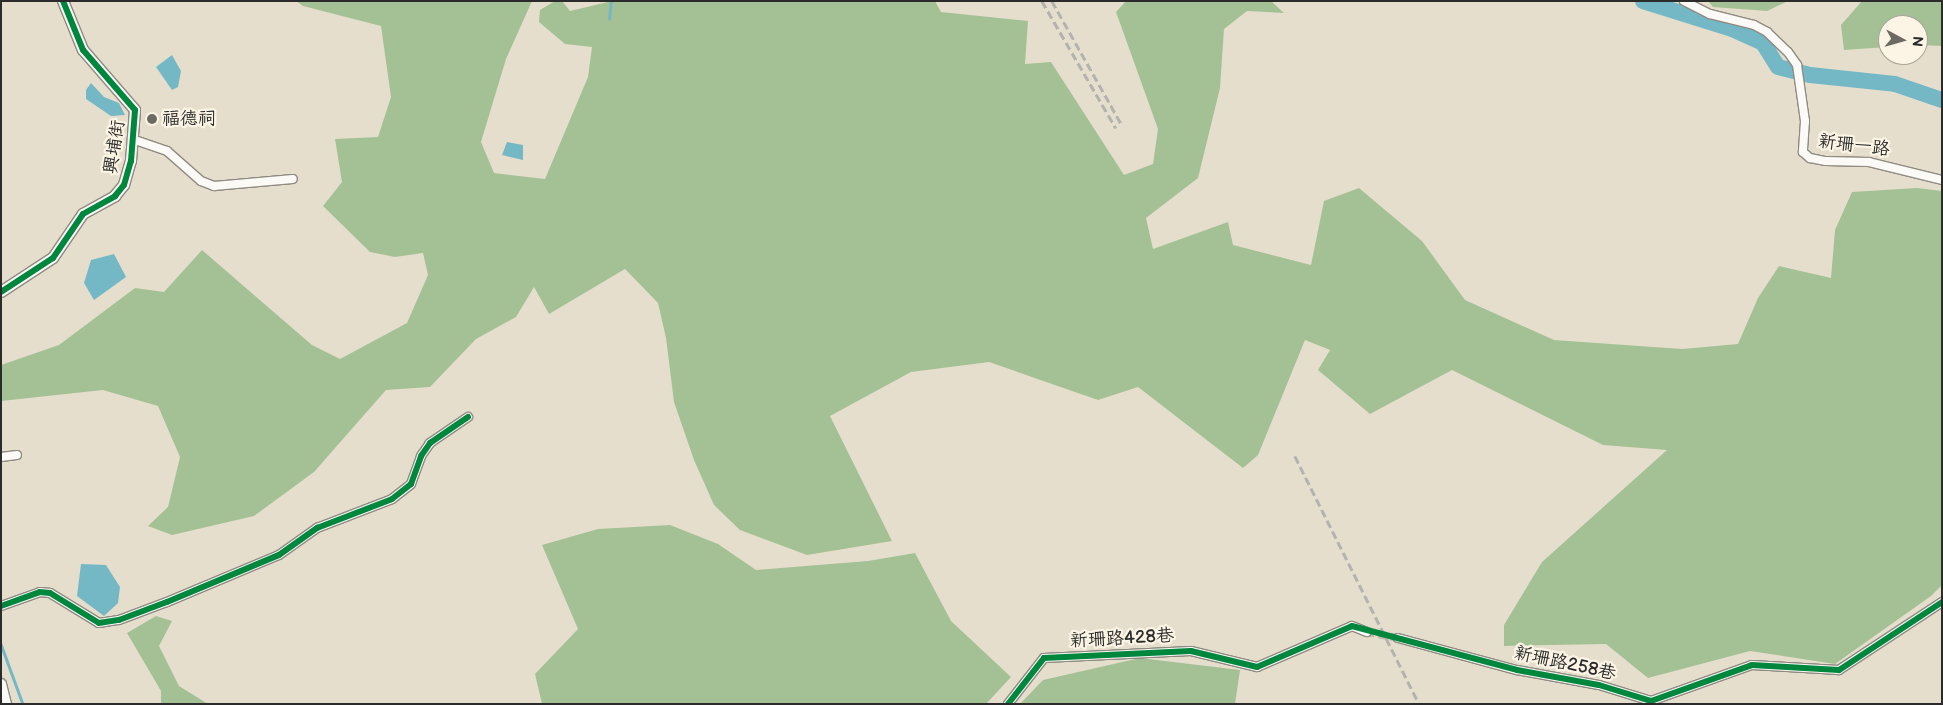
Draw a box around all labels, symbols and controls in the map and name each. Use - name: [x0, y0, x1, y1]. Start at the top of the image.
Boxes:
- north arrow: [1878, 15, 1928, 65]
- text: N: [1908, 35, 1926, 48]
- place label: 福德祠: [162, 108, 216, 130]
- marker: 福德祠: [146, 113, 158, 125]
- street label: 興埔街: [100, 119, 130, 175]
- street label: 新珊一路: [1817, 131, 1891, 161]
- street label: 新珊路428巷: [1069, 625, 1175, 653]
- street label: 新珊路258巷: [1512, 643, 1618, 685]

